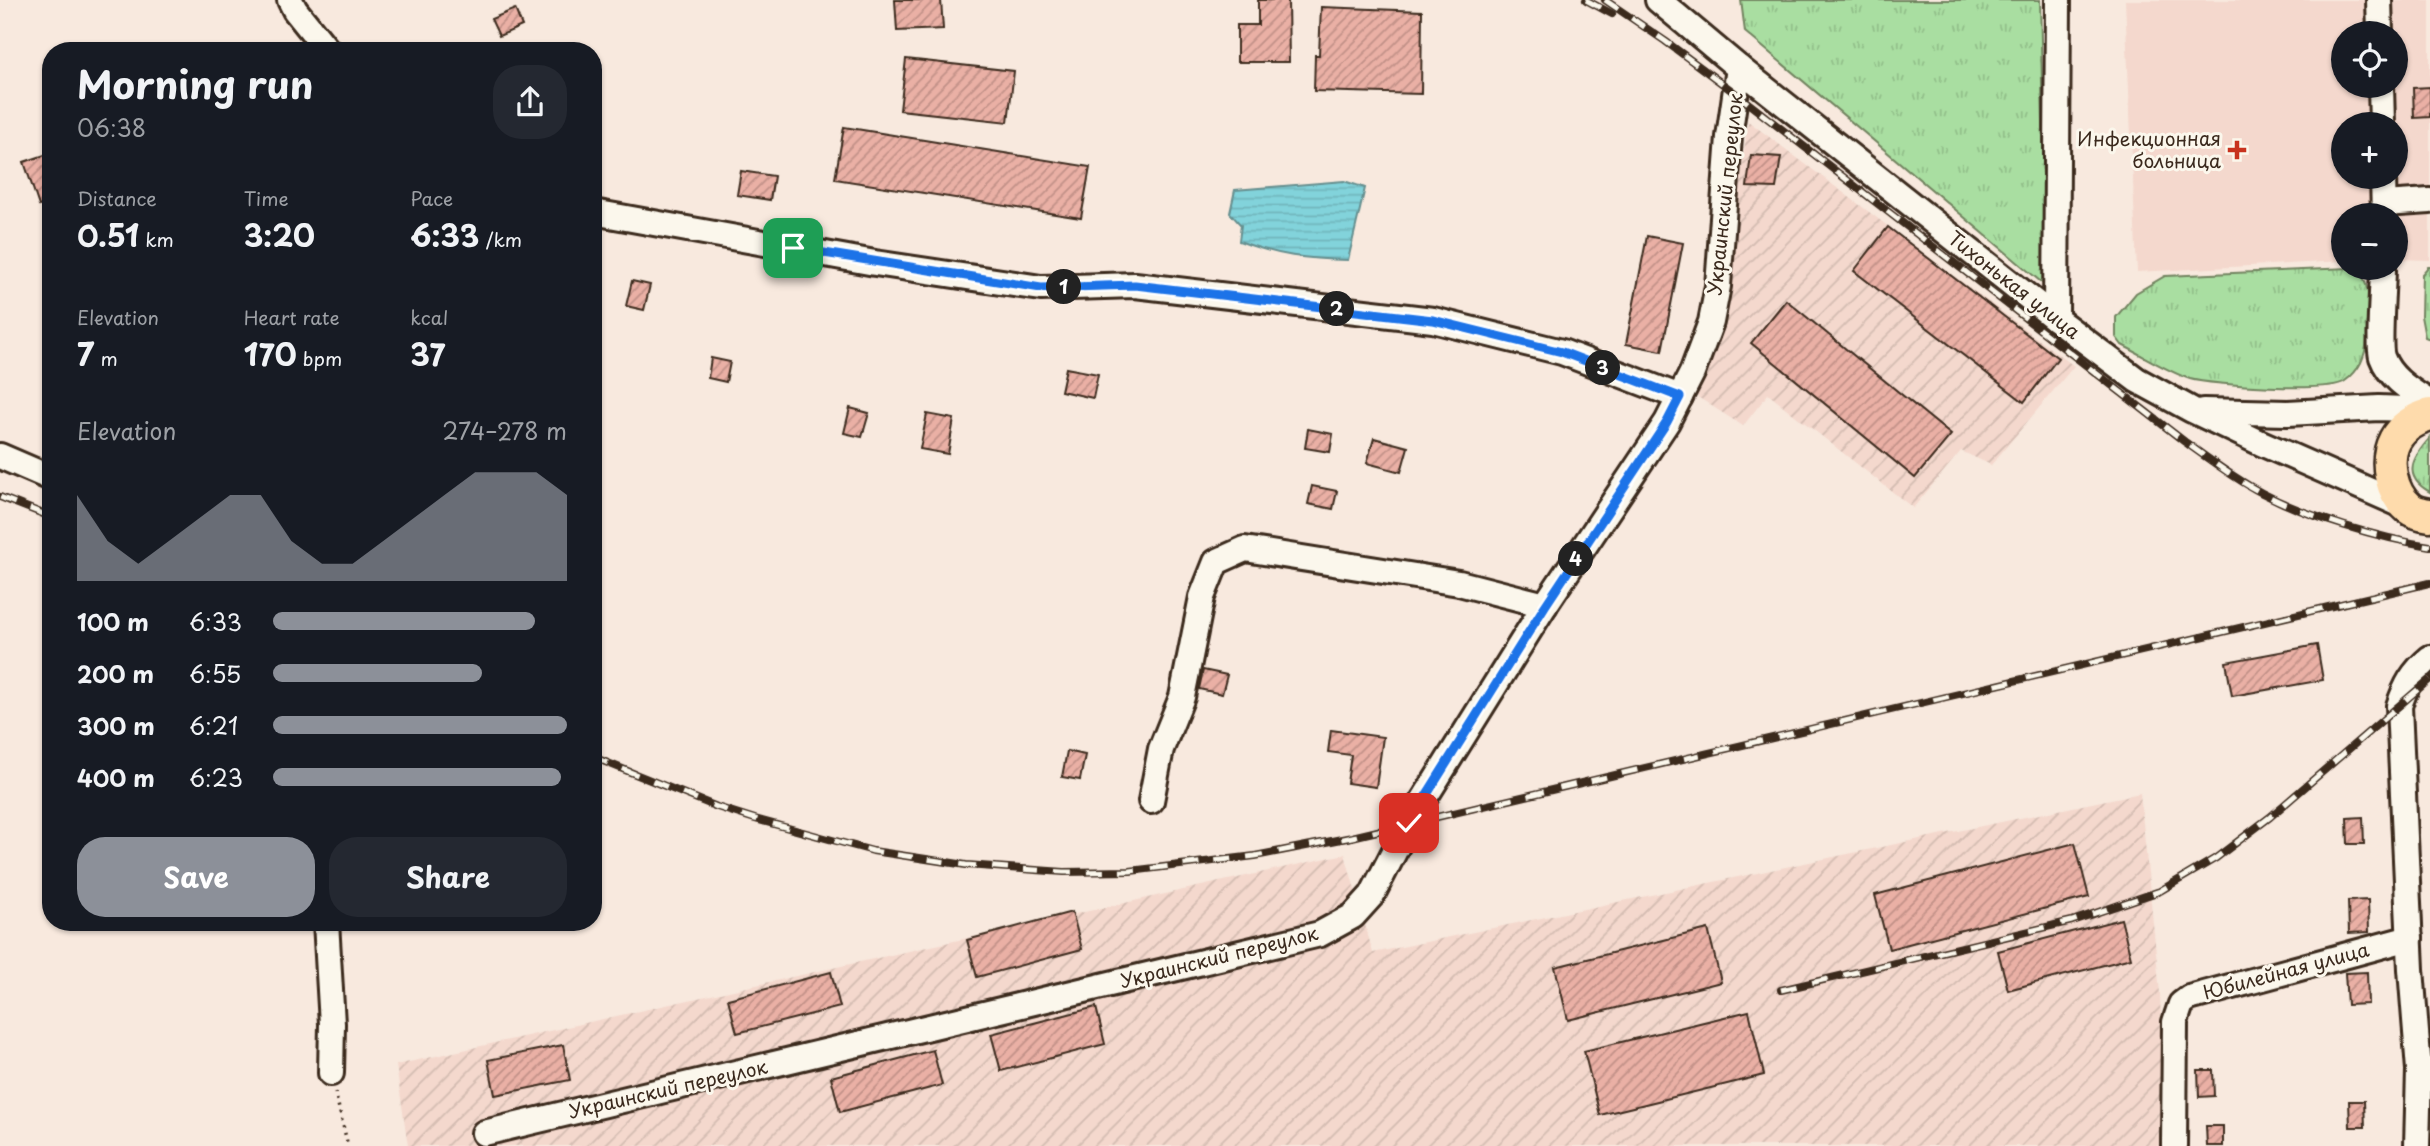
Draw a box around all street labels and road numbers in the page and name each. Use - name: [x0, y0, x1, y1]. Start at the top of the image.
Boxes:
- street label: Украинский переулок: [1699, 91, 1749, 296]
- street label: Тихонькая улица: [1943, 224, 2087, 345]
- street label: Украинский переулок: [1117, 918, 1321, 994]
- street label: Юбилейная улица: [2200, 934, 2372, 1006]
- street label: Украинский переулок: [566, 1051, 771, 1125]

